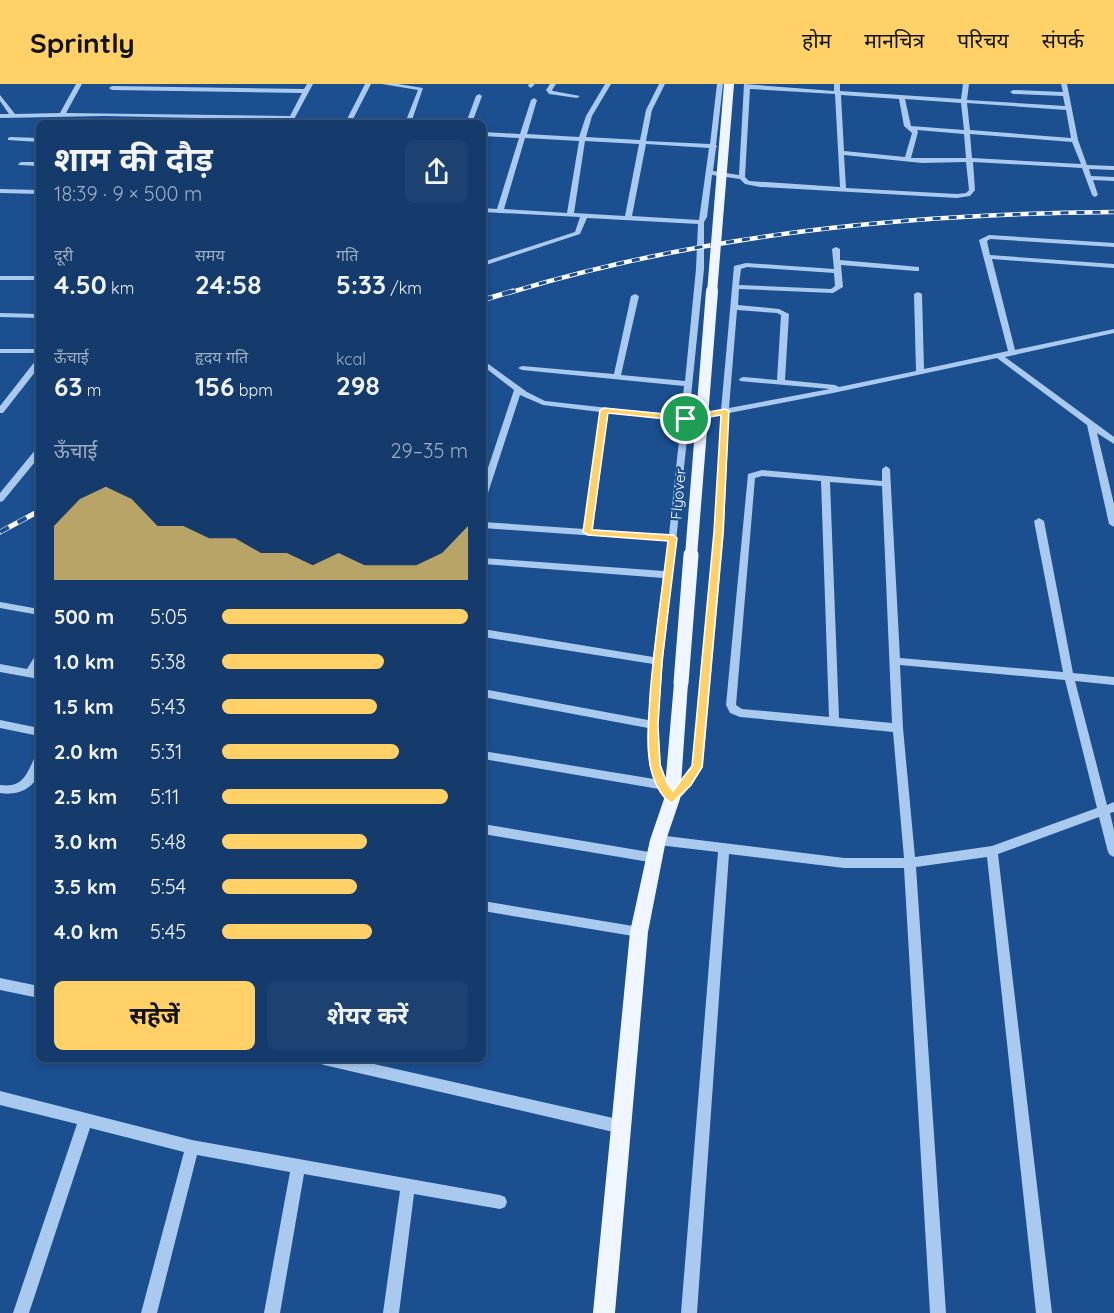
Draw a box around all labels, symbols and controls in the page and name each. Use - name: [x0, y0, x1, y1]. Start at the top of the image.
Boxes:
- text: Sprintly: [30, 25, 135, 60]
- text: होम: [802, 27, 831, 53]
- text: मानचित्र: [864, 27, 924, 53]
- text: परिचय: [957, 27, 1009, 53]
- text: संपर्क: [1042, 27, 1084, 53]
- text: शाम की दौड़: [54, 138, 213, 179]
- button: share: [405, 140, 468, 203]
- text: 18:39 · 9 × 500 m: [54, 181, 202, 206]
- text: दूरी: [54, 245, 73, 265]
- text: समय: [195, 245, 225, 265]
- text: गति: [336, 245, 358, 265]
- text: 4.50: [54, 268, 107, 301]
- text: 24:58: [195, 268, 261, 301]
- text: 5:33: [336, 268, 386, 301]
- text: km: [107, 278, 134, 298]
- text: /km: [386, 278, 422, 298]
- text: ऊँचाई: [54, 347, 89, 367]
- text: हृदय गति: [195, 347, 248, 367]
- text: kcal: [336, 349, 366, 369]
- text: 298: [336, 369, 380, 402]
- text: 63: [54, 370, 82, 403]
- text: 156: [195, 370, 234, 403]
- text: m: [82, 380, 101, 400]
- text: bpm: [234, 380, 273, 400]
- pin: [660, 393, 711, 444]
- icon: arrive: [669, 402, 702, 435]
- text: ऊँचाई: [54, 438, 97, 463]
- text: 29–35 m: [390, 438, 468, 463]
- street label: Flyover: [666, 467, 690, 520]
- text: 500 m: [54, 604, 114, 629]
- text: 5:05: [150, 604, 187, 629]
- text: 1.0 km: [54, 649, 114, 674]
- text: 5:38: [150, 649, 186, 674]
- text: 1.5 km: [54, 694, 114, 719]
- text: 5:43: [150, 694, 186, 719]
- text: 2.0 km: [54, 739, 118, 764]
- text: 5:31: [150, 739, 183, 764]
- text: 2.5 km: [54, 784, 117, 809]
- text: 5:11: [150, 784, 179, 809]
- text: 3.0 km: [54, 829, 117, 854]
- text: 5:48: [150, 829, 186, 854]
- text: 3.5 km: [54, 874, 117, 899]
- text: 5:54: [150, 874, 186, 899]
- text: 4.0 km: [54, 919, 118, 944]
- text: 5:45: [150, 919, 186, 944]
- button: सहेजें: [54, 981, 255, 1050]
- button: शेयर करें: [267, 981, 468, 1050]

